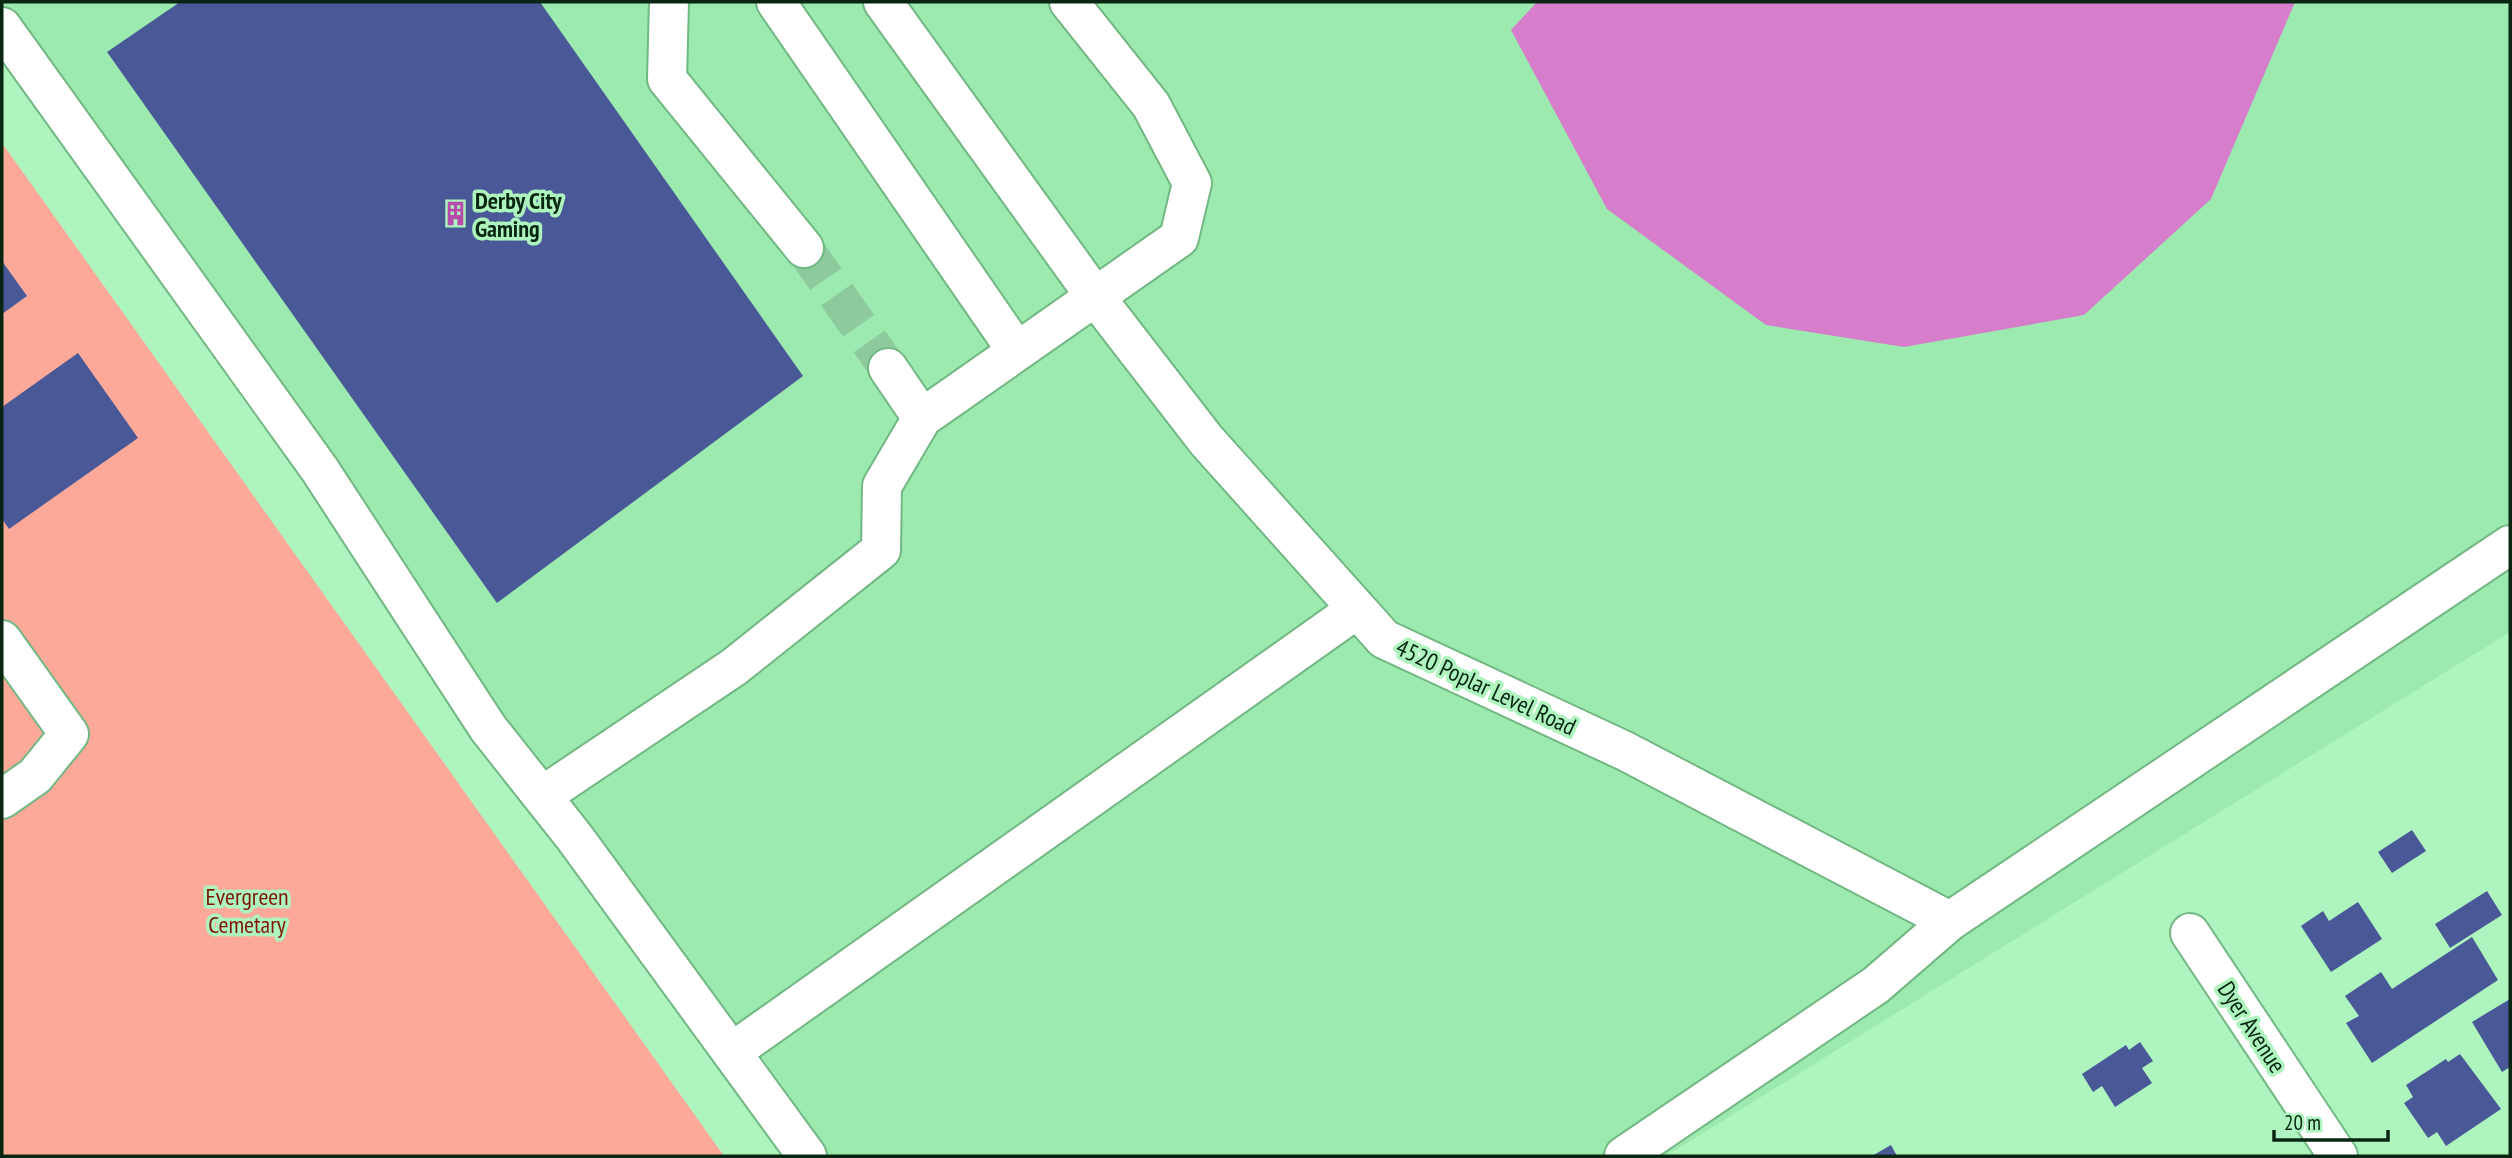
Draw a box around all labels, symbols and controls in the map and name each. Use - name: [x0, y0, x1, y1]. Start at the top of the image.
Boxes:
- place label: Derby City Gaming: [475, 185, 562, 244]
- building icon: Derby City Gaming: [441, 200, 469, 228]
- street label: 4520 Poplar Level Road: [1391, 632, 1581, 742]
- park label: Evergreen Cemetary: [205, 881, 289, 940]
- street label: Dyer Avenue: [2211, 975, 2293, 1079]
- scale bar: [2274, 1098, 2388, 1142]
- text: 20 m: [2284, 1109, 2321, 1136]

